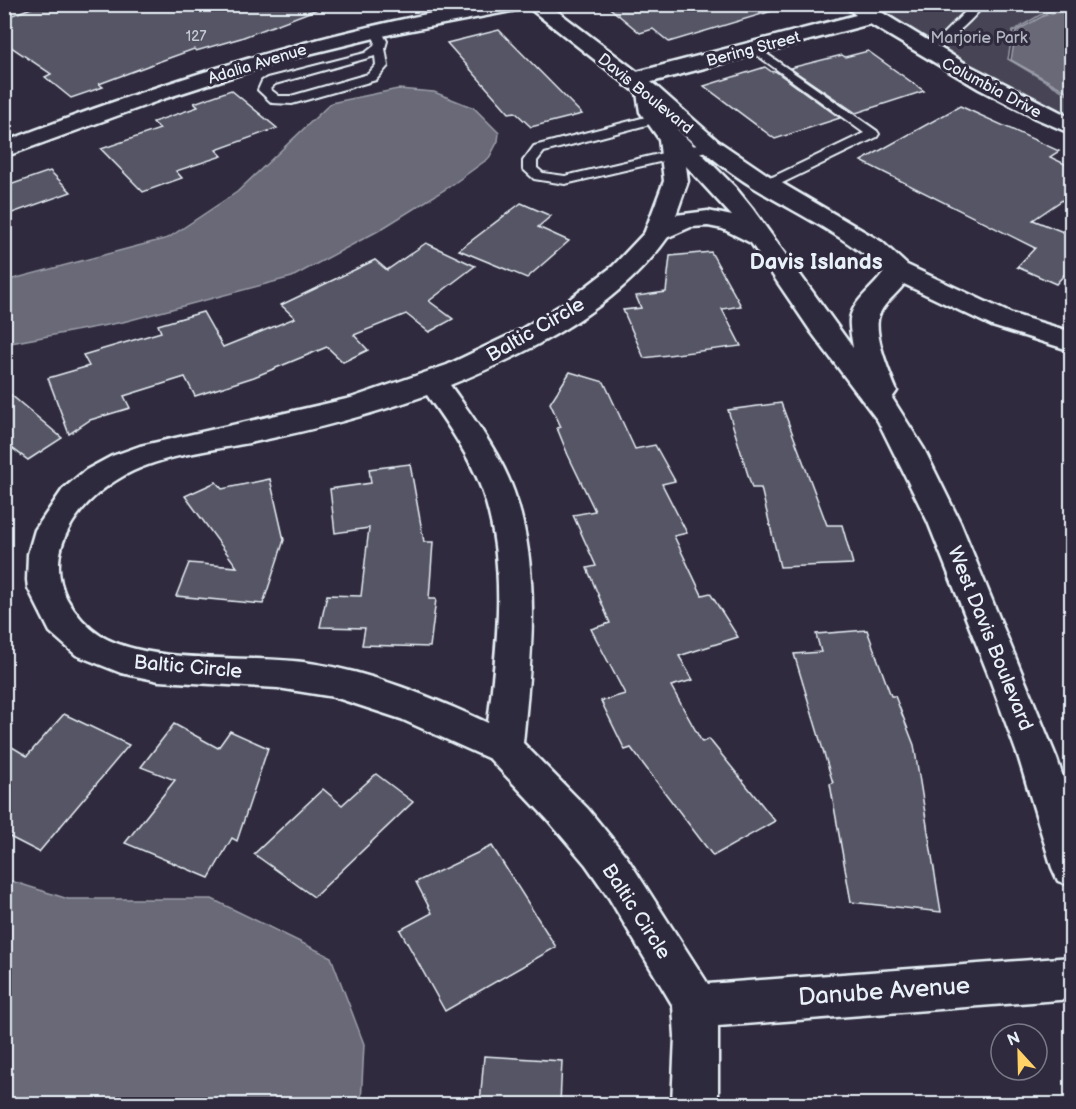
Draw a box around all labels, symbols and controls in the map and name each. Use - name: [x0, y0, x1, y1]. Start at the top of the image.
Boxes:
- house number: 127: [186, 28, 206, 45]
- street label: Bering Street: [704, 28, 802, 71]
- park label: Marjorie Park: [931, 29, 1028, 48]
- street label: Adalia Avenue: [206, 40, 310, 88]
- street label: Davis Boulevard: [594, 50, 697, 138]
- street label: Columbia Drive: [938, 54, 1045, 123]
- district label: Davis Islands: [750, 249, 883, 276]
- street label: Baltic Circle: [482, 292, 589, 367]
- street label: West Davis Boulevard: [942, 543, 1038, 734]
- street label: Baltic Circle: [133, 650, 243, 684]
- street label: Baltic Circle: [596, 859, 676, 964]
- street label: Danube Avenue: [797, 971, 971, 1012]
- north arrow: [989, 1022, 1049, 1082]
- text: N: [1005, 1028, 1023, 1051]

